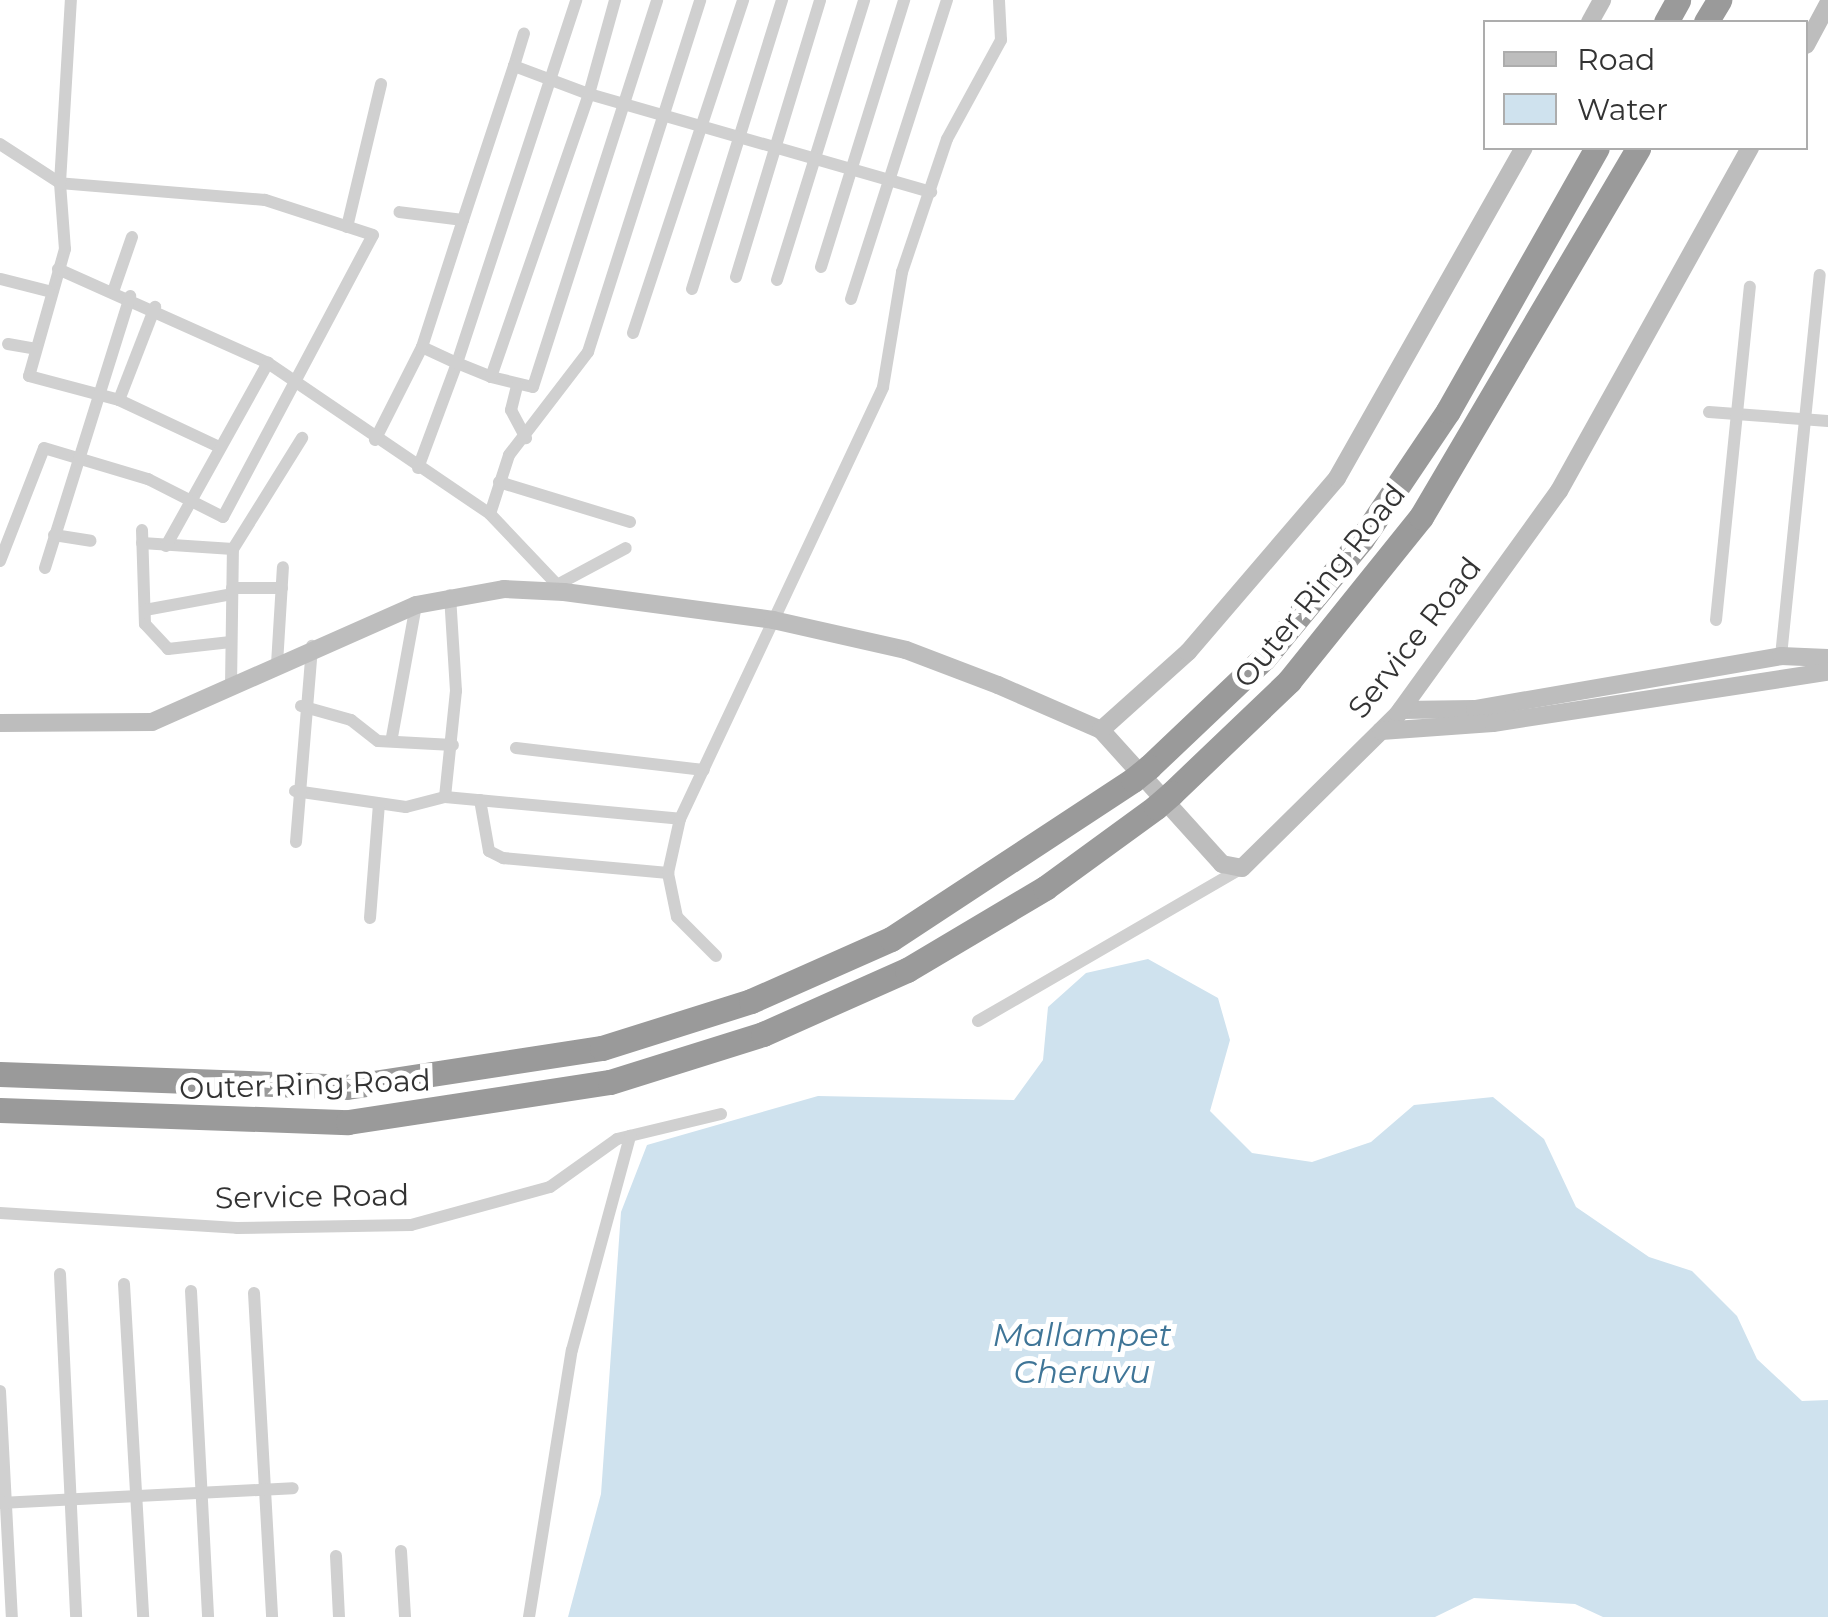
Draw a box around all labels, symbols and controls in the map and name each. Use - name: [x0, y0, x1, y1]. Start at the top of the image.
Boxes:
- legend: [1483, 20, 1808, 150]
- text: Road: [1577, 41, 1655, 78]
- text: Water: [1577, 91, 1668, 128]
- street label: Outer Ring Road: [1227, 477, 1413, 695]
- street label: Service Road: [1341, 550, 1489, 726]
- street label: Outer Ring Road: [179, 1063, 431, 1107]
- street label: Service Road: [214, 1177, 410, 1217]
- water label: Mallampet Cheruvu: [992, 1317, 1172, 1392]

